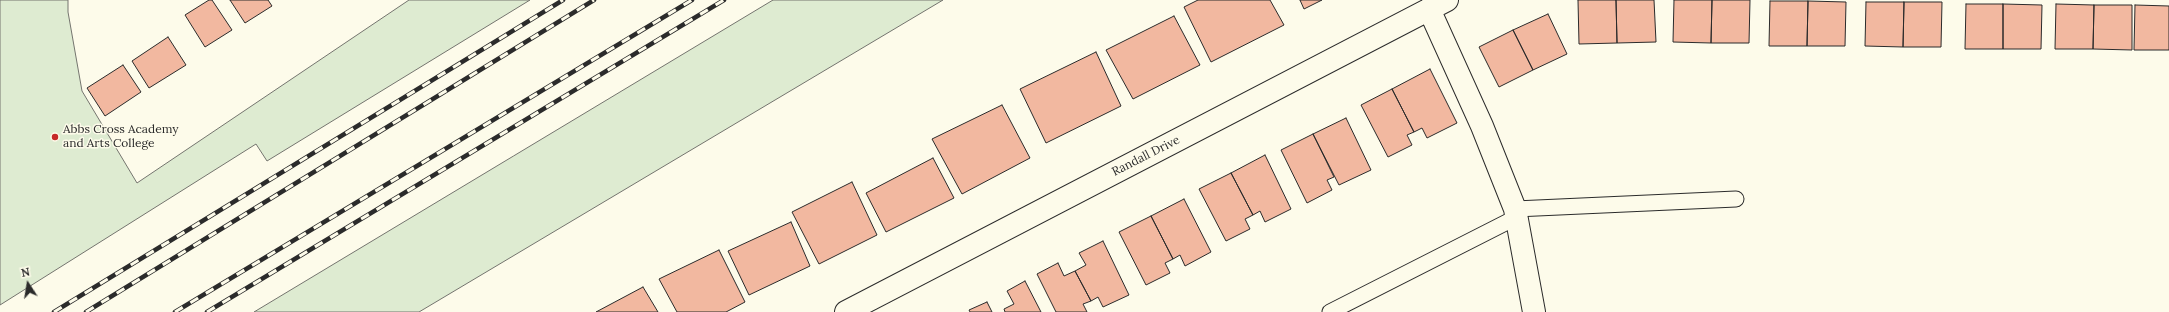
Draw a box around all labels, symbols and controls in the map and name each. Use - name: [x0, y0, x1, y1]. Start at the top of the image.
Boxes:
- place label: Abbs Cross Academy and Arts College: [63, 123, 179, 151]
- marker: Abbs Cross Academy and Arts College: [50, 132, 60, 142]
- street label: Randall Drive: [1110, 133, 1182, 179]
- north arrow: [8, 264, 48, 304]
- text: N: [20, 265, 31, 280]

